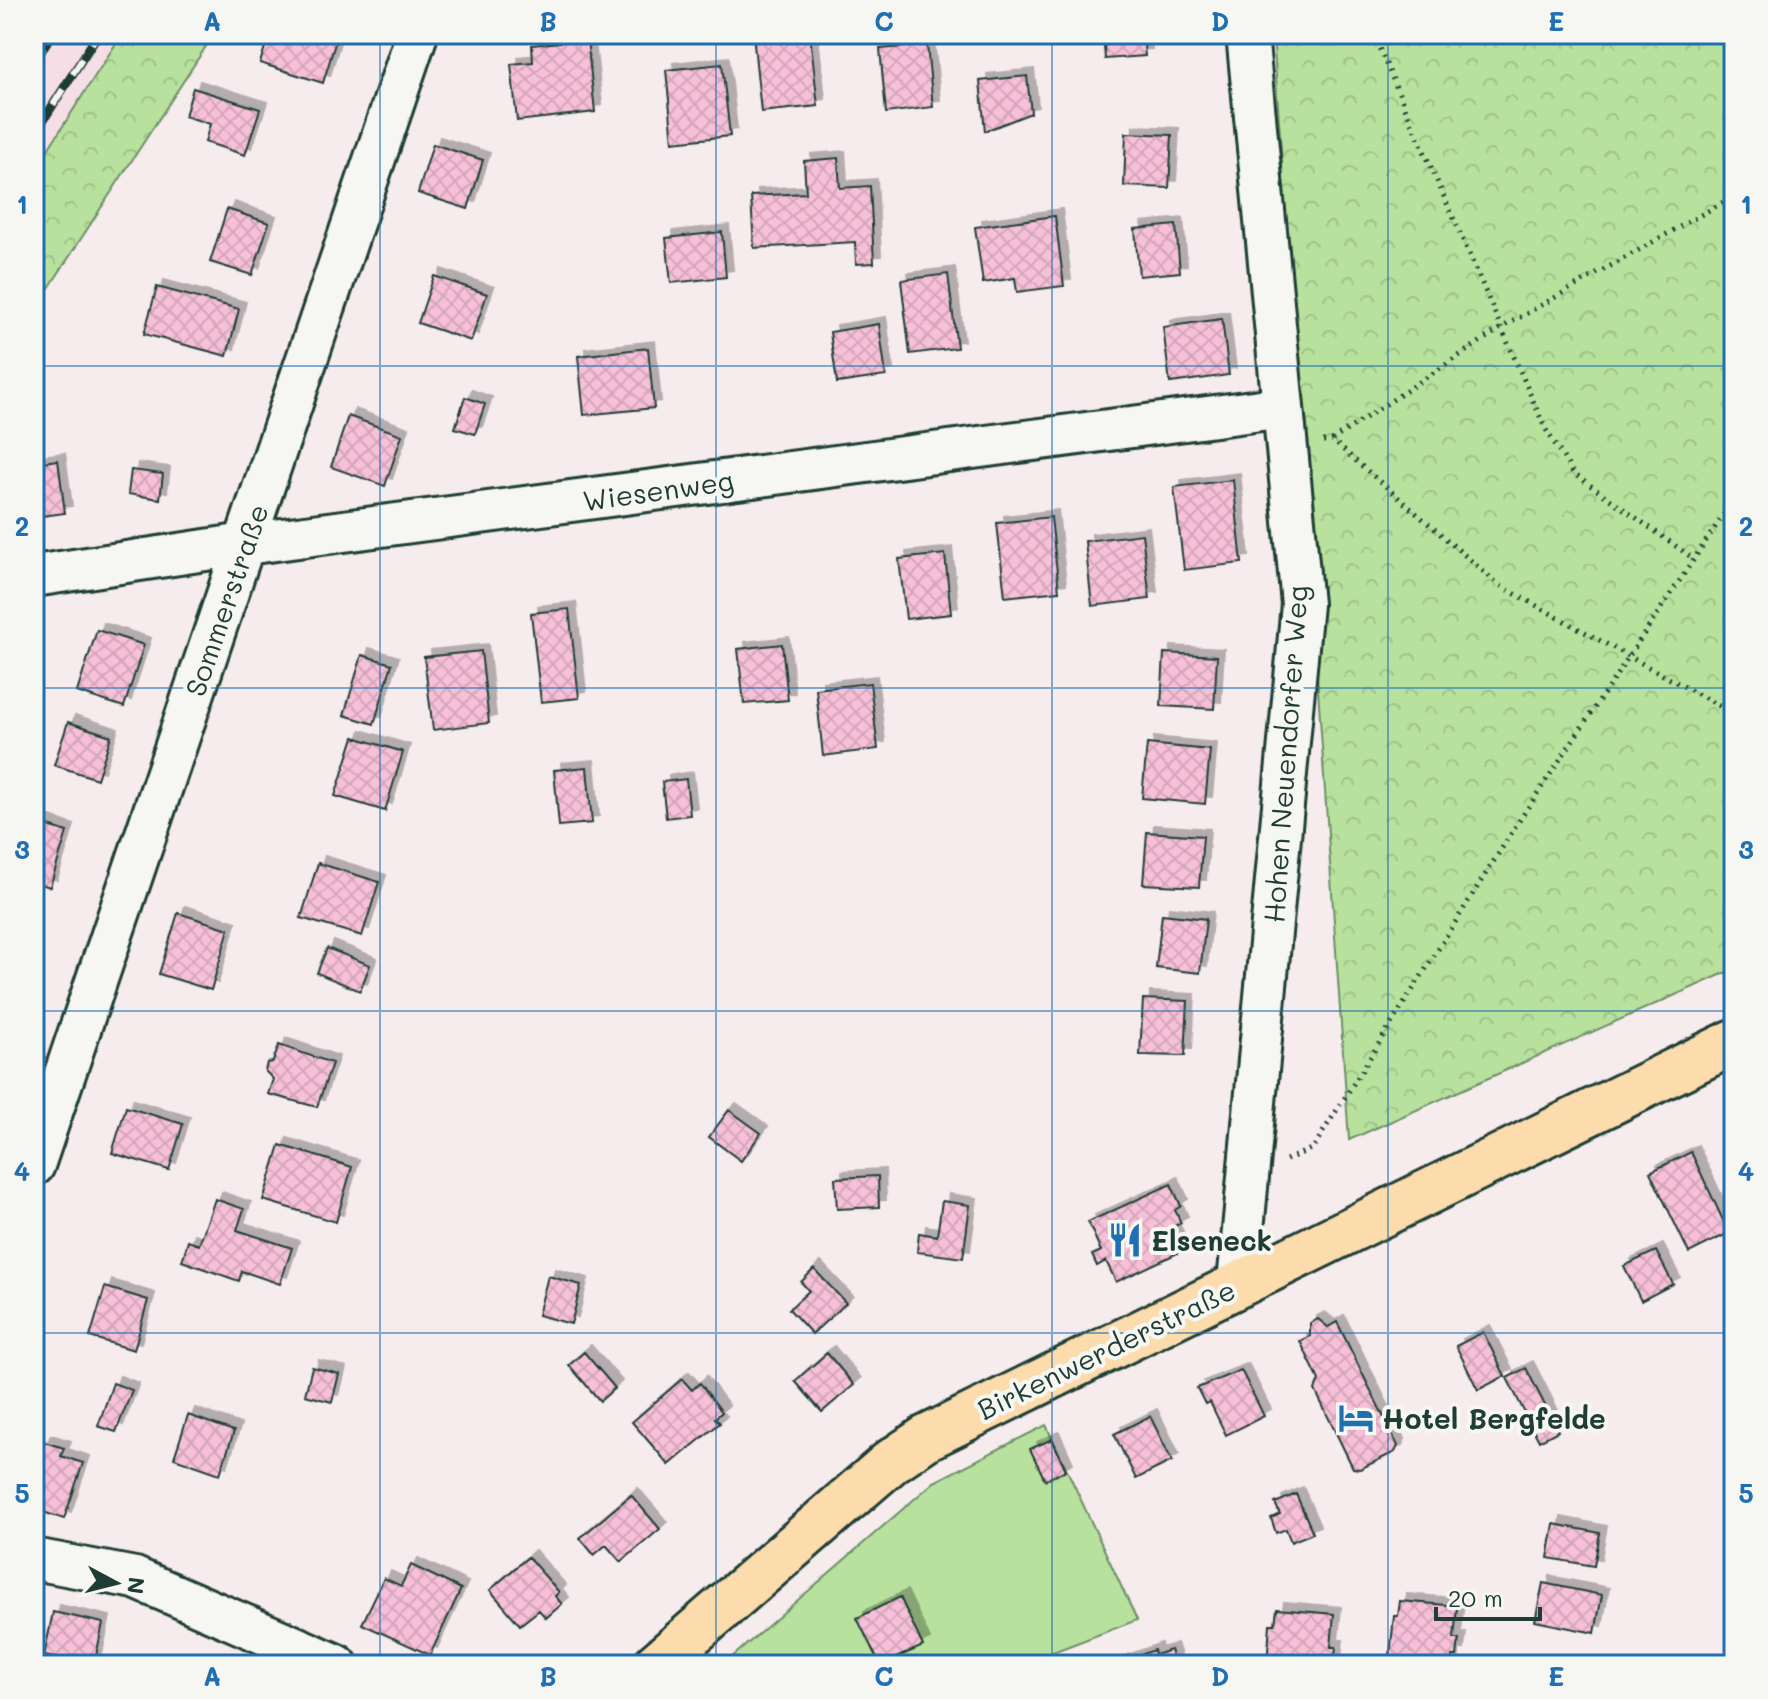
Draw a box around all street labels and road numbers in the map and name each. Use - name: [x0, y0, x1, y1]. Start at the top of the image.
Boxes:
- street label: Wiesenweg: [580, 462, 736, 518]
- street label: Sommerstraße: [176, 499, 276, 701]
- street label: Hohen Neuendorfer Weg: [1255, 584, 1315, 924]
- street label: Birkenwerderstraße: [971, 1271, 1241, 1427]

